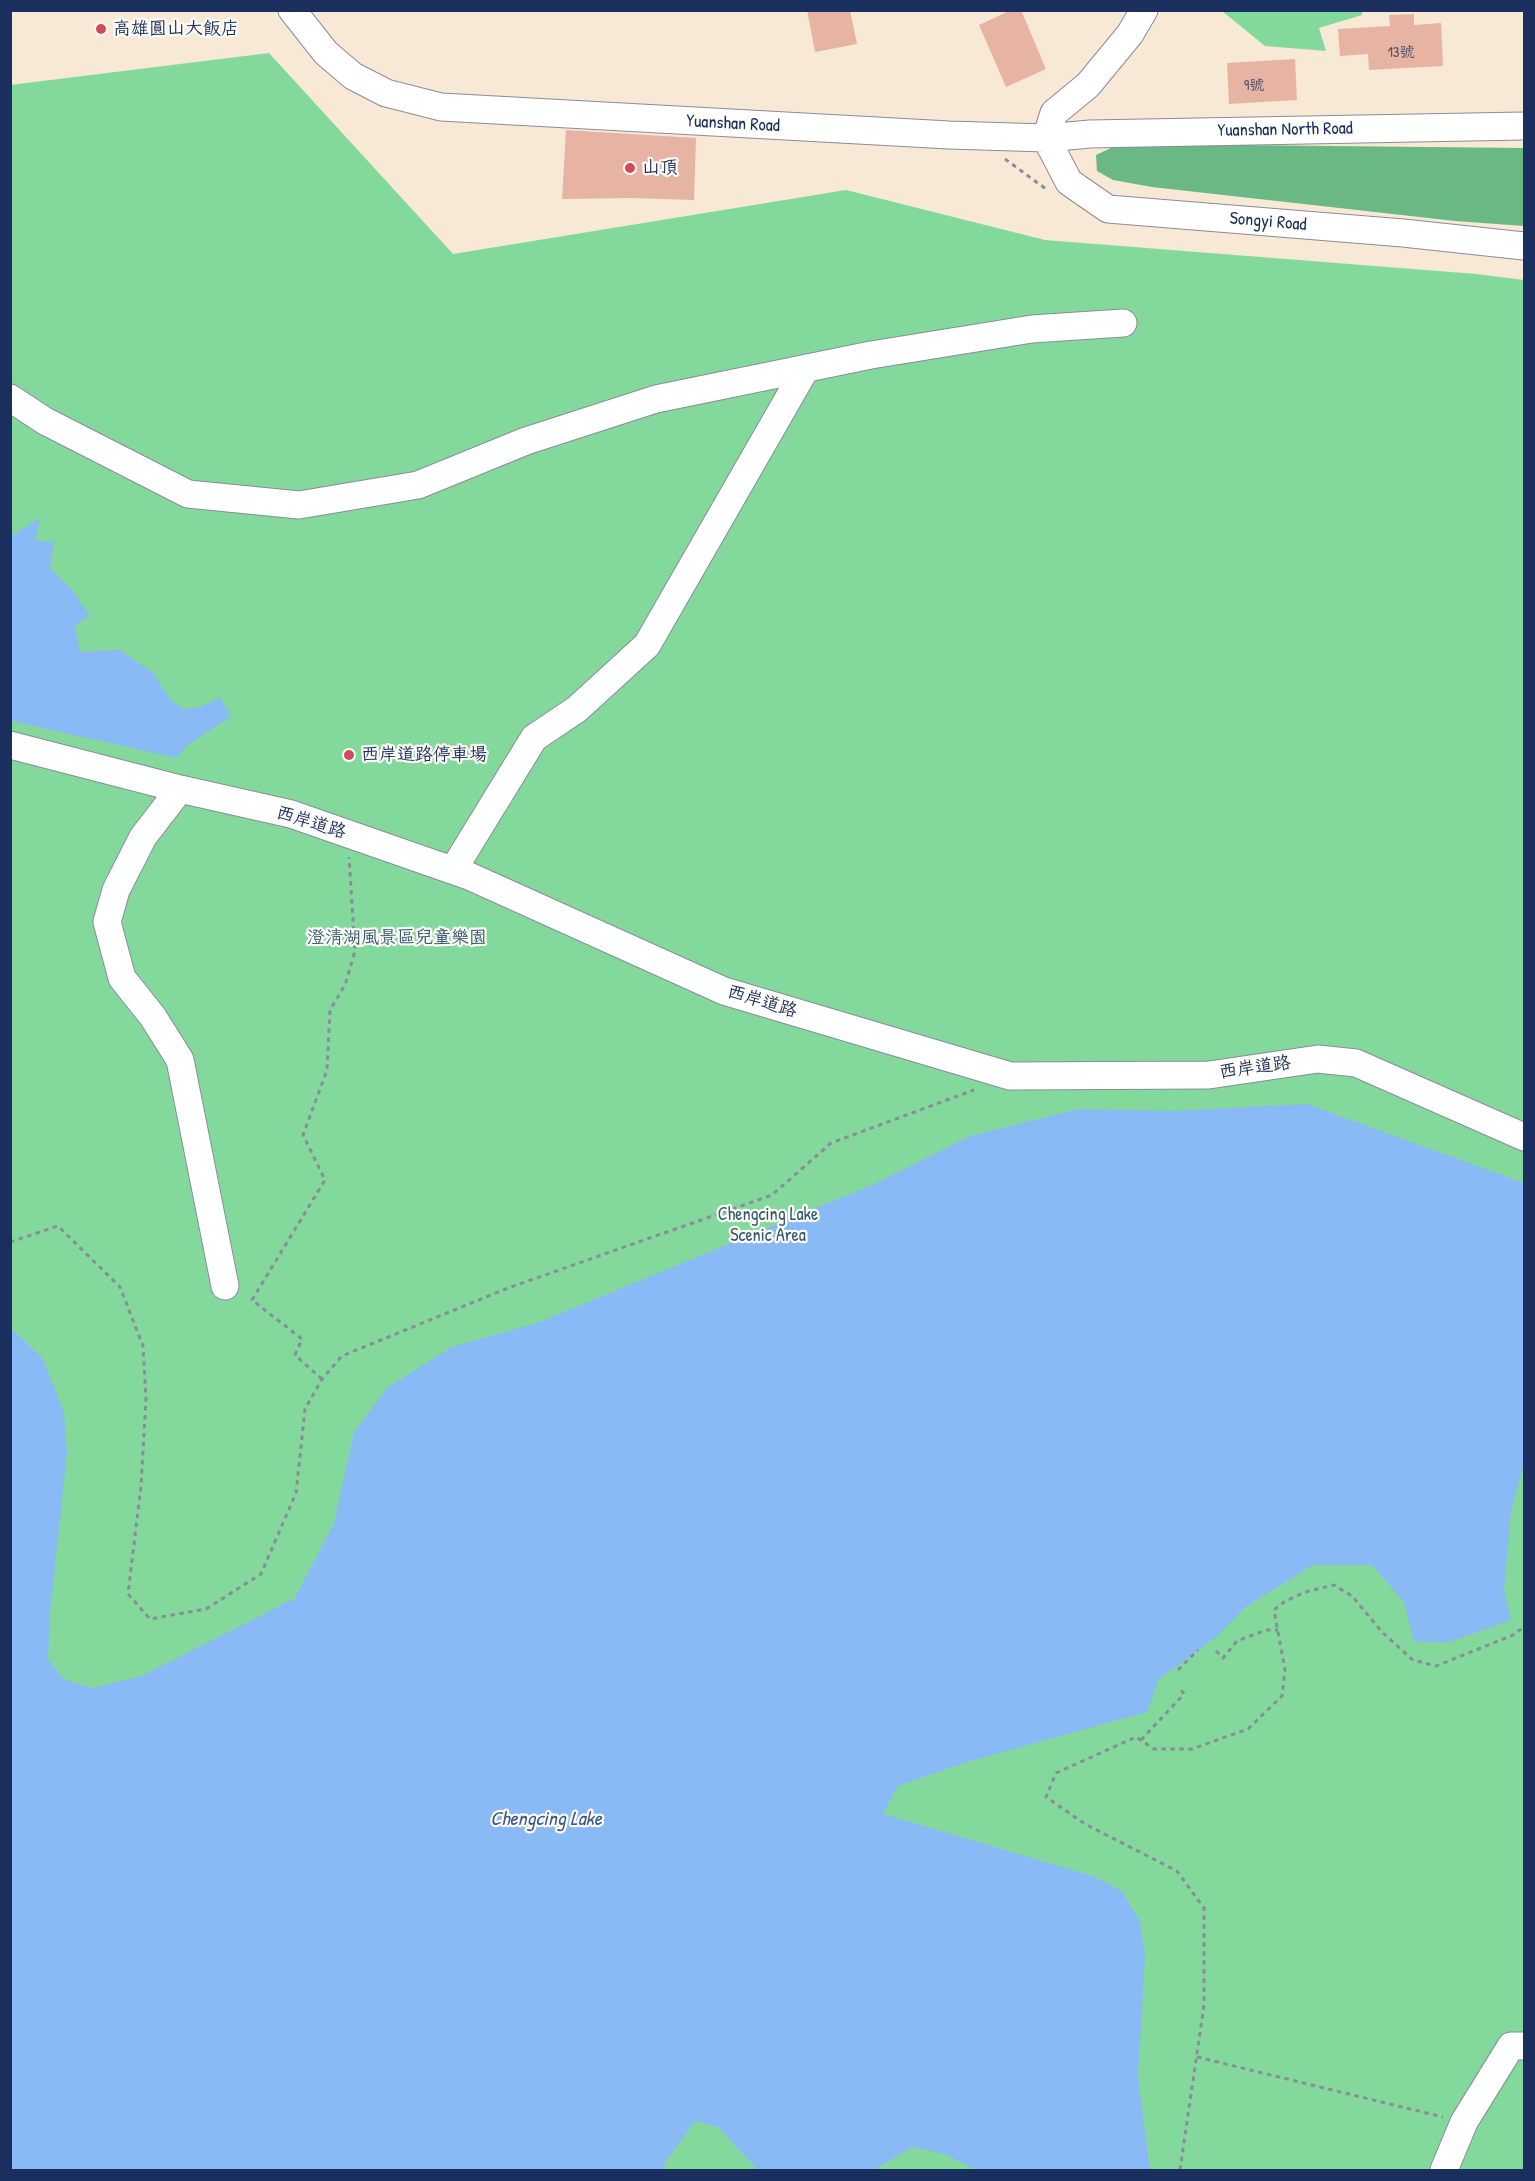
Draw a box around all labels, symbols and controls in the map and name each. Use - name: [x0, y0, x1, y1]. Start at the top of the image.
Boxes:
- place label: 高雄圓山大飯店: [113, 18, 239, 40]
- marker: 高雄圓山大飯店: [94, 22, 108, 36]
- house number: 13號: [1387, 44, 1415, 62]
- house number: 9號: [1244, 77, 1264, 95]
- street label: Yuanshan Road: [686, 111, 780, 137]
- street label: Yuanshan North Road: [1217, 118, 1353, 142]
- place label: 山頂: [642, 157, 678, 179]
- marker: 山頂: [623, 161, 637, 175]
- street label: Songyi Road: [1229, 208, 1307, 236]
- place label: 西岸道路停車場: [361, 744, 487, 766]
- marker: 西岸道路停車場: [342, 748, 356, 762]
- street label: 西岸道路: [273, 802, 349, 844]
- park label: 澄清湖風景區兒童樂園: [307, 927, 487, 949]
- street label: 西岸道路: [724, 981, 800, 1023]
- street label: 西岸道路: [1218, 1052, 1292, 1084]
- park label: Chengcing Lake Scenic Area: [718, 1204, 818, 1246]
- water label: Chengcing Lake: [490, 1808, 602, 1832]

